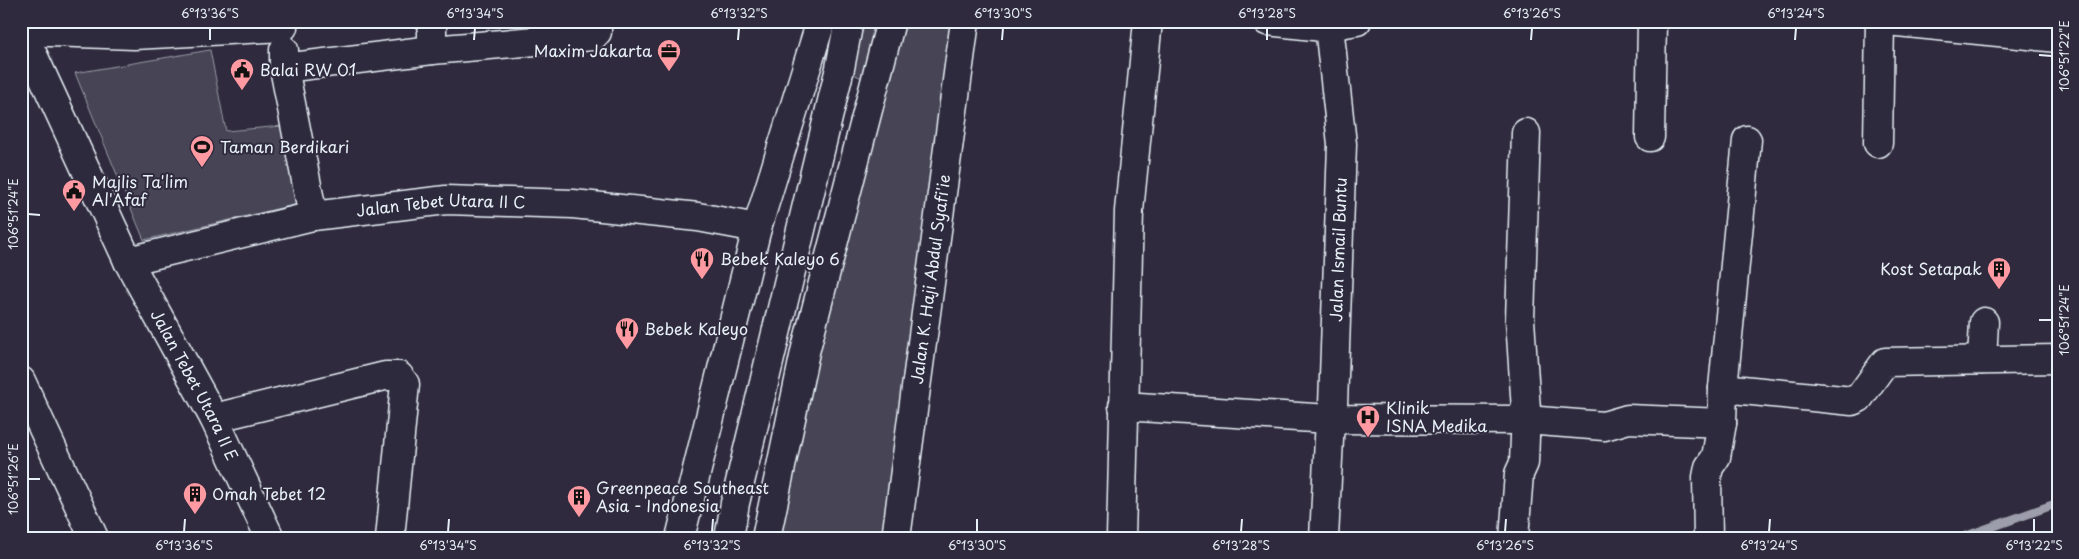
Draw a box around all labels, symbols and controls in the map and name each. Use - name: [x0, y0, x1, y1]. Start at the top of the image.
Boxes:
- text: 6°13'36"S: [181, 4, 239, 22]
- text: 6°13'34"S: [446, 4, 504, 22]
- text: 6°13'32"S: [710, 4, 768, 22]
- text: 6°13'30"S: [974, 4, 1032, 22]
- text: 6°13'28"S: [1238, 4, 1296, 22]
- text: 6°13'26"S: [1503, 4, 1561, 22]
- text: 6°13'24"S: [1767, 4, 1825, 22]
- text: 106°51'22"E: [2055, 20, 2073, 92]
- place label: Maxim Jakarta: [534, 38, 652, 62]
- office icon: Maxim Jakarta: [656, 38, 682, 72]
- public building icon: Balai RW 01: [229, 57, 255, 91]
- place label: Balai RW 01: [260, 57, 356, 81]
- sports icon: Taman Berdikari: [189, 134, 215, 168]
- place label: Taman Berdikari: [220, 134, 349, 158]
- place label: Majlis Ta'lim Al'Afaf: [92, 169, 188, 211]
- street label: Jalan K. Haji Abdul Syafi'ie: [904, 173, 955, 385]
- street label: Jalan Ismail Buntu: [1323, 177, 1352, 322]
- text: 106°51'24"E: [4, 178, 22, 250]
- public building icon: Majlis Ta'lim Al'Afaf: [61, 178, 87, 212]
- street label: Jalan Tebet Utara II C: [355, 187, 526, 222]
- restaurant icon: Bebek Kaleyo 6: [689, 246, 715, 280]
- place label: Bebek Kaleyo 6: [720, 246, 840, 270]
- place label: Kost Setapak: [1880, 256, 1982, 280]
- building icon: Kost Setapak: [1986, 256, 2012, 290]
- text: 106°51'24"E: [2055, 284, 2073, 356]
- street label: Jalan Tebet Utara II E: [146, 305, 245, 464]
- restaurant icon: Bebek Kaleyo: [614, 316, 640, 350]
- place label: Bebek Kaleyo: [644, 316, 748, 340]
- place label: Klinik ISNA Medika: [1386, 395, 1487, 437]
- hospital icon: Klinik ISNA Medika: [1355, 404, 1381, 438]
- text: 106°51'26"E: [4, 443, 22, 515]
- place label: Greenpeace Southeast Asia - Indonesia: [596, 475, 769, 517]
- building icon: Omah Tebet 12: [182, 481, 208, 515]
- place label: Omah Tebet 12: [212, 481, 326, 505]
- building icon: Greenpeace Southeast Asia - Indonesia: [566, 484, 592, 518]
- text: 6°13'36"S: [155, 536, 213, 554]
- text: 6°13'34"S: [419, 536, 477, 554]
- text: 6°13'32"S: [683, 536, 741, 554]
- text: 6°13'30"S: [948, 536, 1006, 554]
- text: 6°13'28"S: [1212, 536, 1270, 554]
- text: 6°13'26"S: [1476, 536, 1534, 554]
- text: 6°13'24"S: [1740, 536, 1798, 554]
- text: 6°13'22"S: [2005, 536, 2063, 554]

